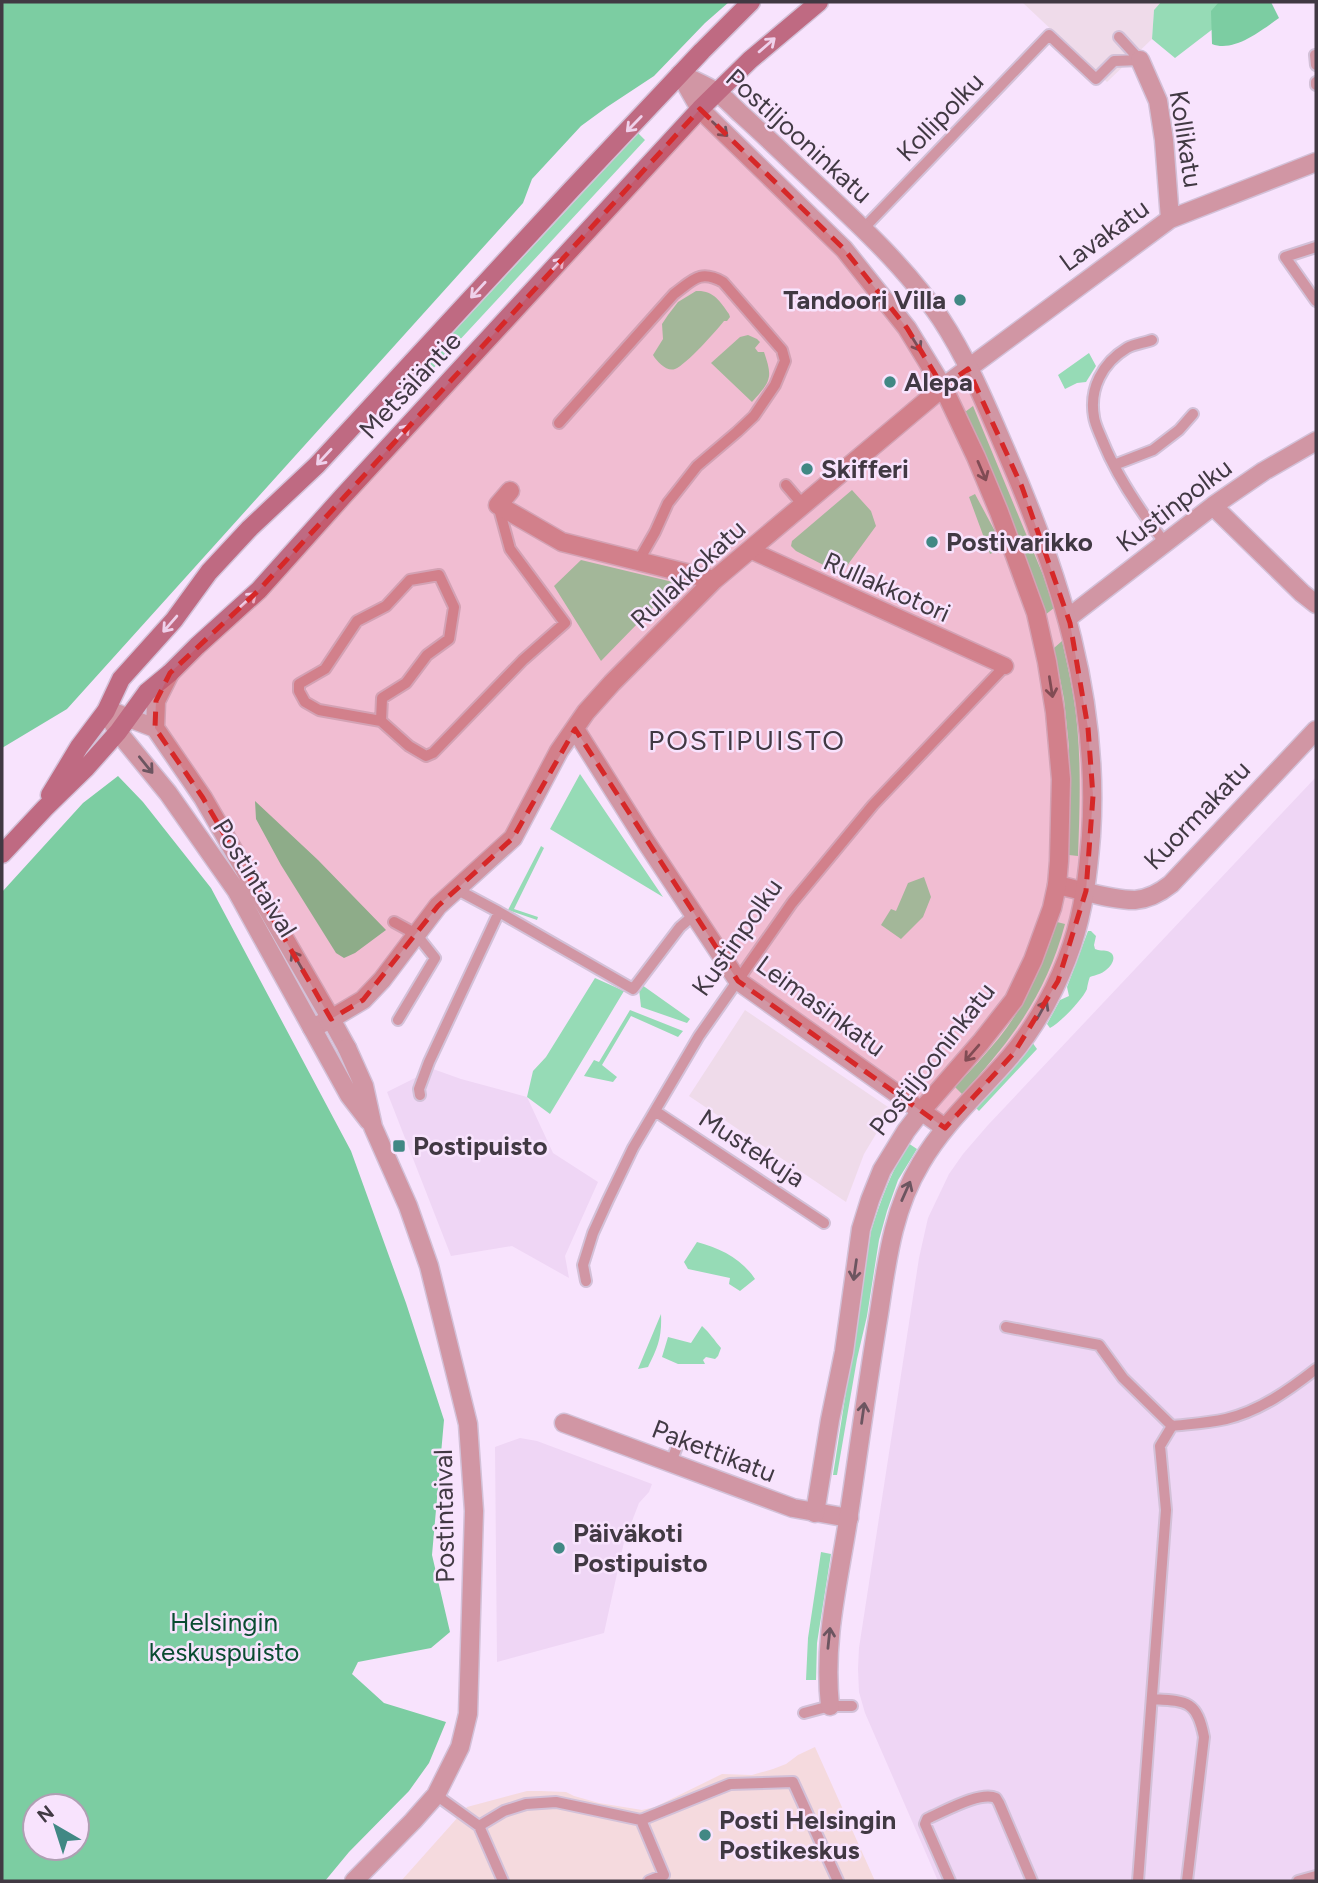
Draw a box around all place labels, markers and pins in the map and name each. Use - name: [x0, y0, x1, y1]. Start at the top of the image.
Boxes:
- place label: Tandoori Villa: [783, 284, 946, 316]
- marker: Tandoori Villa: [952, 292, 968, 308]
- place label: Alepa: [904, 366, 973, 398]
- marker: Alepa: [882, 374, 898, 390]
- place label: Skifferi: [821, 453, 909, 485]
- marker: Skifferi: [799, 461, 815, 477]
- place label: Postivarikko: [946, 526, 1093, 558]
- marker: Postivarikko: [924, 534, 940, 550]
- place label: Postipuisto: [413, 1130, 548, 1162]
- marker: Postipuisto: [391, 1138, 407, 1154]
- place label: Päiväkoti Postipuisto: [573, 1517, 708, 1579]
- marker: Päiväkoti Postipuisto: [551, 1540, 567, 1556]
- place label: Posti Helsingin Postikeskus: [719, 1804, 896, 1866]
- marker: Posti Helsingin Postikeskus: [697, 1827, 713, 1843]

